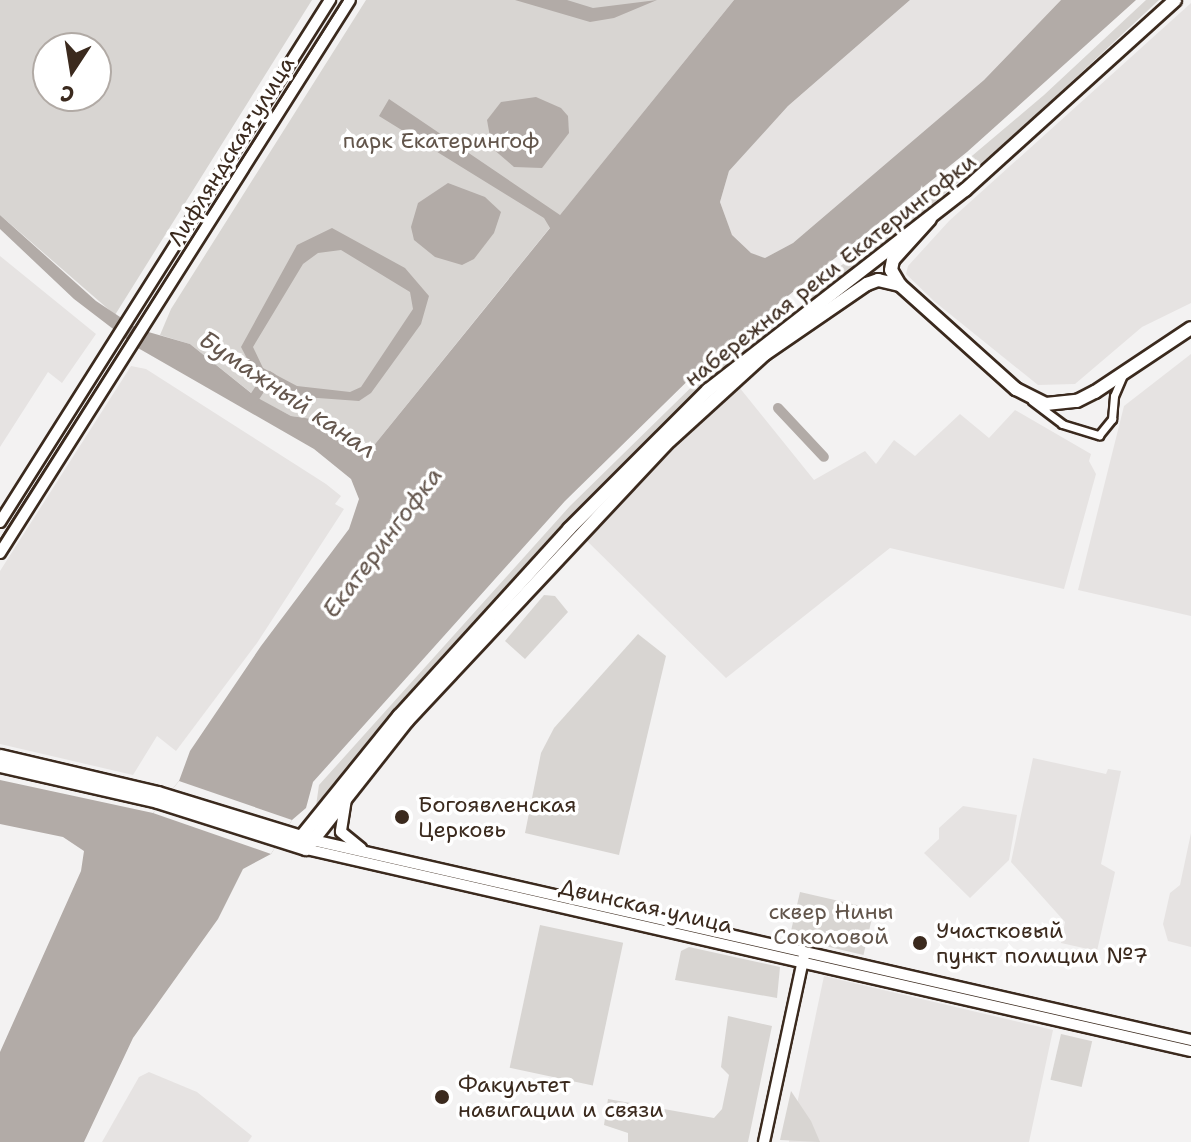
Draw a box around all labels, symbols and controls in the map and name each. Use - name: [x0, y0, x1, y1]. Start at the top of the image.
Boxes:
- north arrow: [32, 32, 112, 112]
- street label: Лифляндская улица: [162, 52, 300, 250]
- text: С: [58, 78, 77, 110]
- park label: парк Екатерингоф: [343, 128, 539, 154]
- street label: набережная реки Екатерингофки: [679, 148, 981, 392]
- water label: Бумажный канал: [193, 325, 381, 465]
- water label: Екатерингофка: [317, 462, 449, 624]
- place label: Богоявленская Церковь: [418, 791, 577, 842]
- marker: Богоявленская Церковь: [393, 808, 411, 826]
- street label: Двинская улица: [557, 873, 735, 939]
- park label: сквер Нины Соколовой: [768, 898, 894, 950]
- place label: Участковый пункт полиции №7: [936, 917, 1148, 968]
- marker: Участковый пункт полиции №7: [911, 934, 929, 952]
- place label: Факультет навигации и связи: [458, 1071, 664, 1122]
- marker: Факультет навигации и связи: [433, 1088, 451, 1106]

